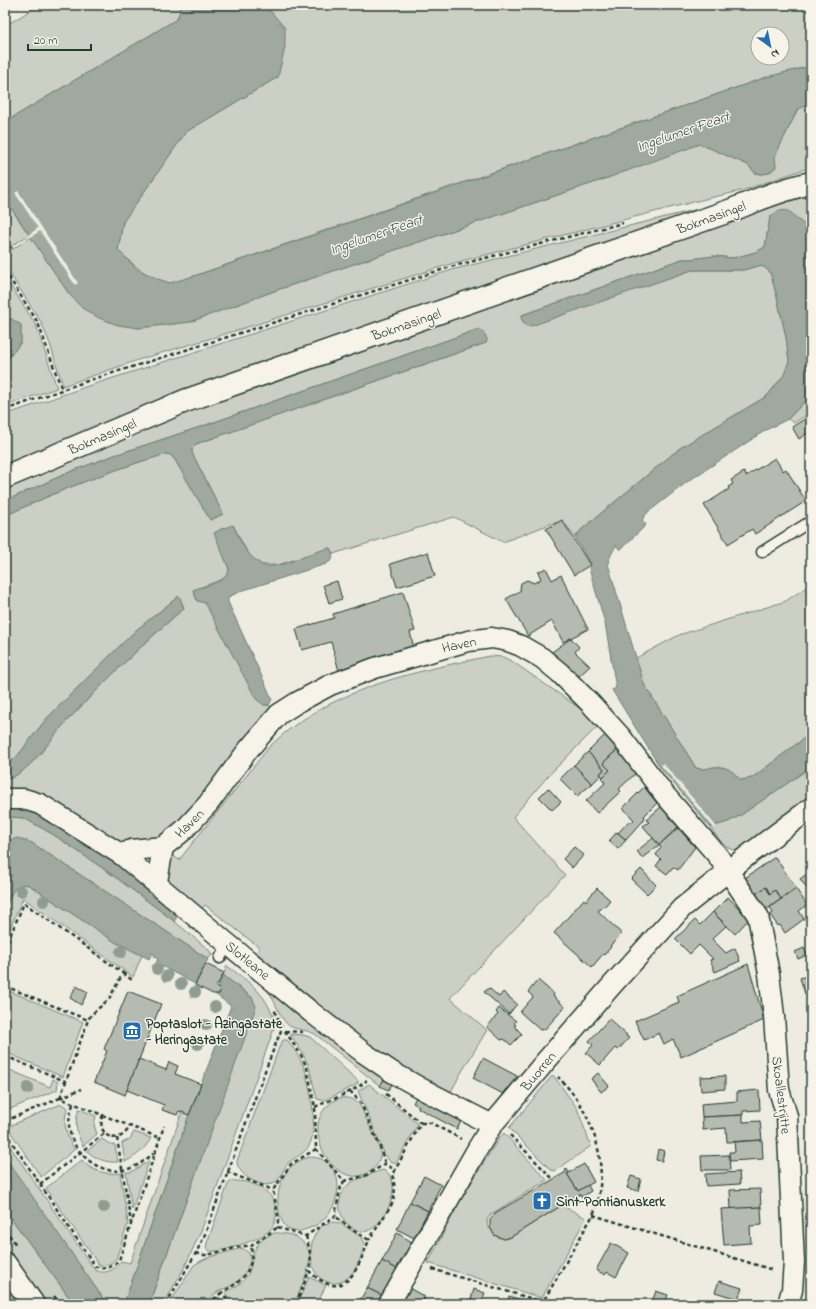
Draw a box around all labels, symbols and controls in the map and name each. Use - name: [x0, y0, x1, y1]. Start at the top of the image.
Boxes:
- scale bar: [28, 26, 91, 52]
- north arrow: [750, 26, 790, 66]
- text: 20 m: [34, 32, 57, 50]
- text: N: [767, 45, 782, 62]
- water label: Ingelumer Feart: [634, 105, 735, 159]
- street label: Bokmasingel: [673, 196, 749, 242]
- water label: Ingelumer Feart: [327, 208, 428, 262]
- street label: Bokmasingel: [368, 304, 444, 348]
- street label: Bokmasingel: [64, 414, 140, 462]
- street label: Haven: [440, 632, 479, 659]
- street label: Haven: [170, 804, 210, 844]
- street label: Slotleane: [220, 936, 275, 986]
- place label: Poptaslot - Azingastate - Heringastate: [145, 1014, 283, 1053]
- museum icon: Poptaslot - Azingastate - Heringastate: [121, 1020, 143, 1042]
- street label: Buorren: [516, 1047, 562, 1097]
- street label: Skoallestrjitte: [765, 1055, 796, 1136]
- church icon: Sint-Pontianuskerk: [531, 1190, 553, 1212]
- place label: Sint-Pontianuskerk: [556, 1192, 666, 1213]

